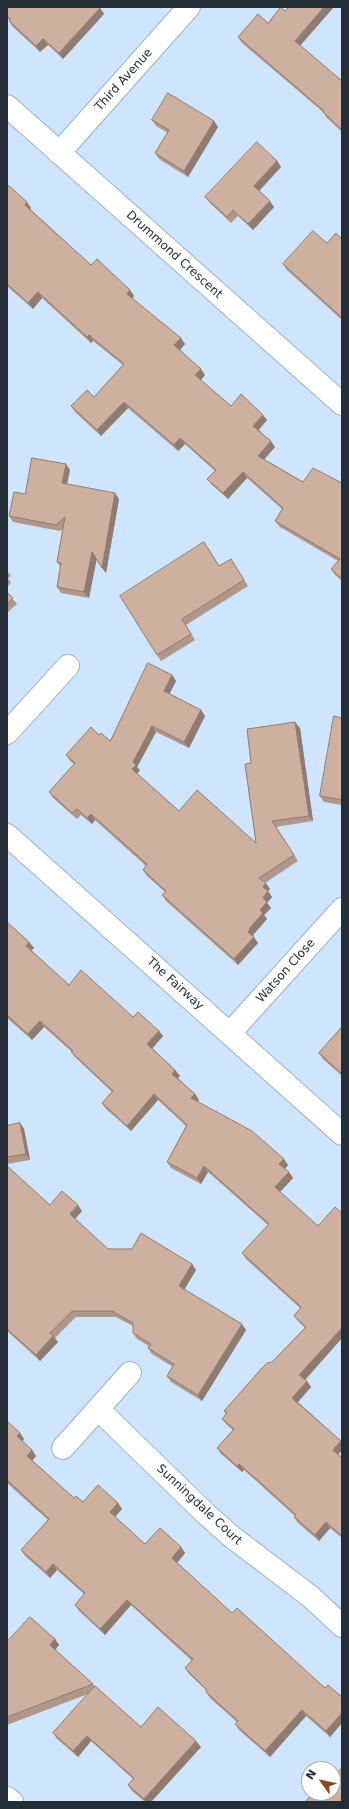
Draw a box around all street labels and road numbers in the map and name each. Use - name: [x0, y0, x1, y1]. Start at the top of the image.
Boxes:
- street label: Third Avenue: [92, 46, 156, 114]
- street label: Drummond Crescent: [123, 208, 225, 302]
- street label: Watson Close: [254, 936, 318, 1006]
- street label: The Fairway: [143, 955, 207, 1013]
- street label: Sunningdale Court: [153, 1462, 245, 1548]

